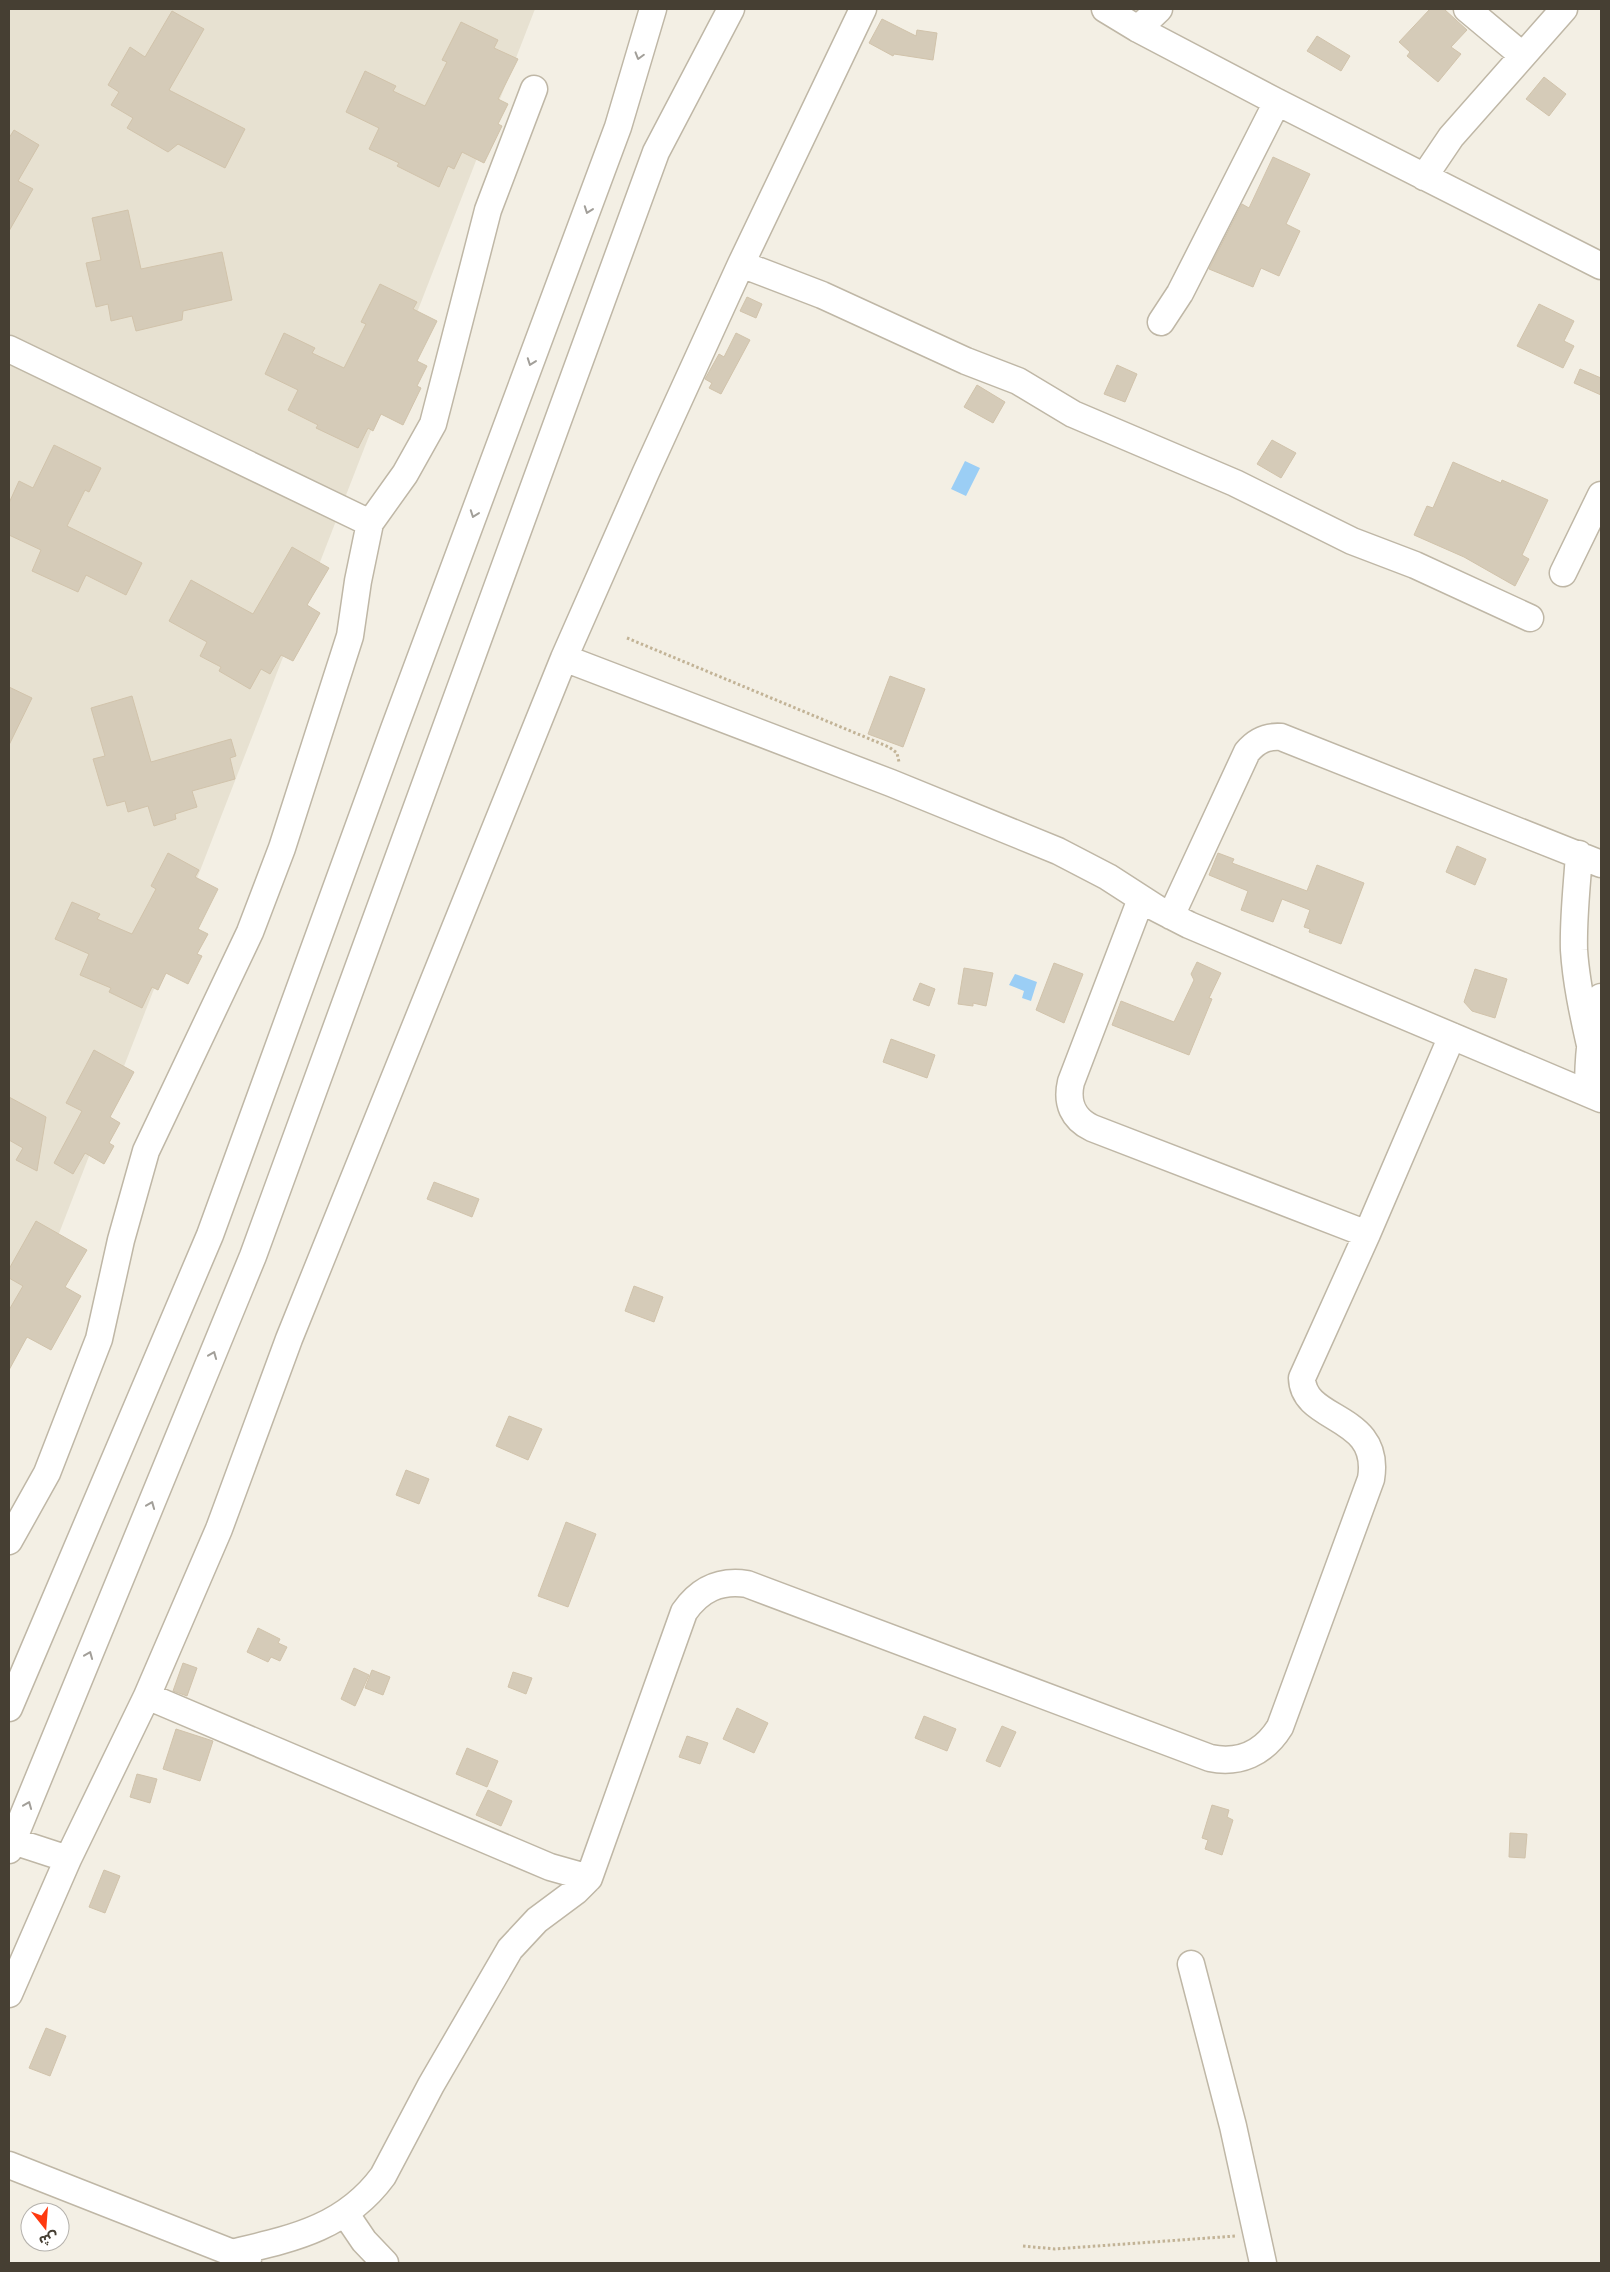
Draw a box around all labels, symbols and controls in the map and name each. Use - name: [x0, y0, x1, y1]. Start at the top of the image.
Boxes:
- one-way arrow: [635, 51, 645, 59]
- one-way arrow: [584, 205, 594, 213]
- one-way arrow: [527, 357, 537, 366]
- one-way arrow: [470, 509, 480, 518]
- one-way arrow: [207, 1351, 217, 1359]
- one-way arrow: [145, 1501, 155, 1510]
- one-way arrow: [83, 1651, 94, 1660]
- one-way arrow: [22, 1802, 32, 1810]
- north arrow: [20, 2202, 70, 2252]
- text: ش: [37, 2228, 60, 2250]

